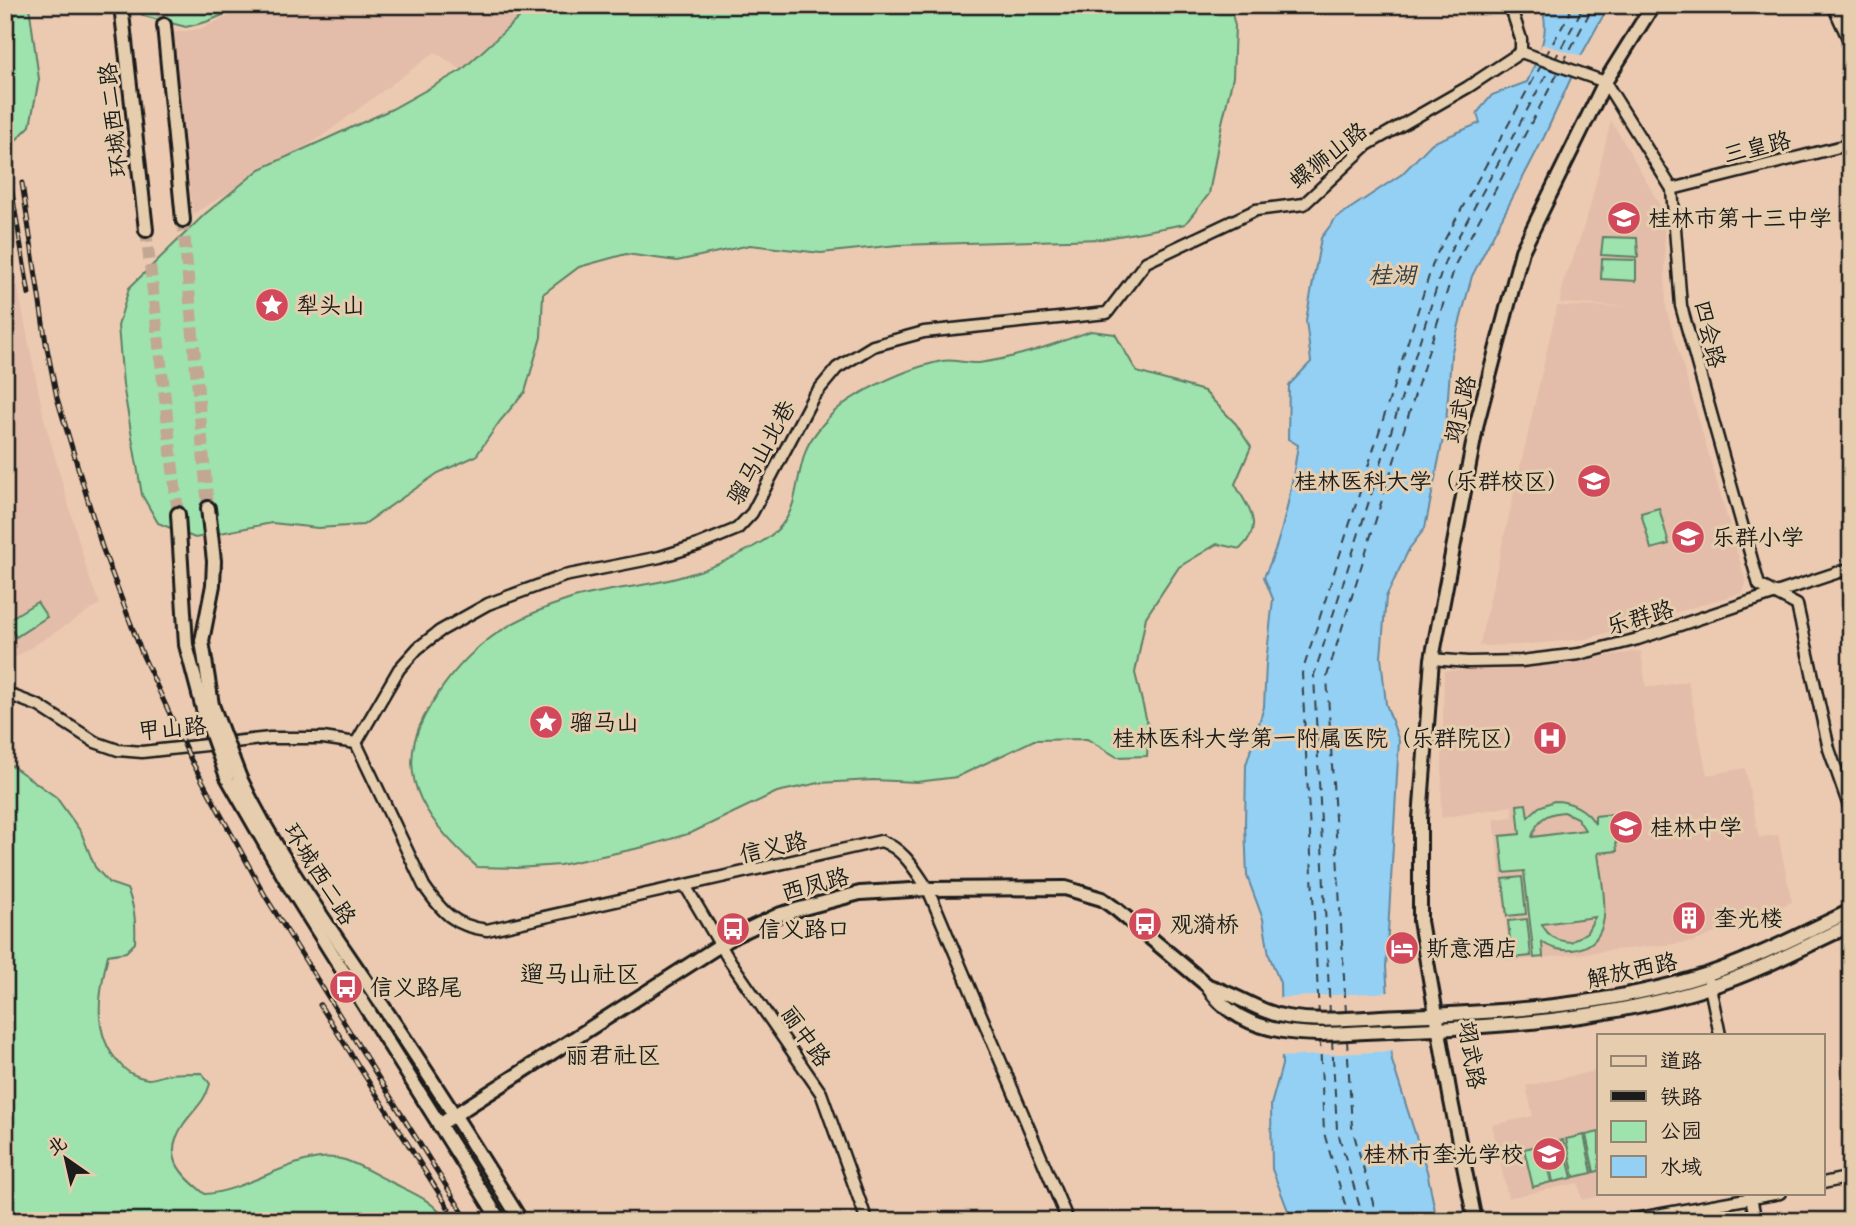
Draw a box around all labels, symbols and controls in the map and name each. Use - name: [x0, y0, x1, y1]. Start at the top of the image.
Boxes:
- street label: 环城西二路: [91, 61, 134, 179]
- street label: 螺狮山路: [1282, 114, 1373, 195]
- street label: 三皇路: [1720, 123, 1794, 170]
- school or university icon: 桂林市第十三中学: [1605, 199, 1643, 237]
- place label: 桂林市第十三中学: [1648, 202, 1832, 233]
- water label: 桂湖: [1368, 258, 1419, 290]
- place icon: 犁头山: [253, 286, 291, 324]
- place label: 犁头山: [296, 289, 365, 320]
- street label: 四会路: [1688, 297, 1733, 371]
- street label: 翊武路: [1437, 372, 1482, 446]
- street label: 骝马山北巷: [719, 393, 802, 510]
- school or university icon: 桂林医科大学（乐群校区）: [1575, 462, 1613, 500]
- place label: 桂林医科大学（乐群校区）: [1294, 465, 1570, 496]
- school or university icon: 乐群小学: [1669, 518, 1707, 556]
- place label: 乐群小学: [1712, 521, 1804, 552]
- street label: 乐群路: [1602, 592, 1677, 641]
- place icon: 骝马山: [527, 703, 565, 741]
- place label: 骝马山: [570, 706, 639, 737]
- street label: 甲山路: [136, 709, 208, 746]
- hospital icon: 桂林医科大学第一附属医院（乐群院区）: [1531, 719, 1569, 757]
- place label: 桂林医科大学第一附属医院（乐群院区）: [1112, 722, 1526, 753]
- school or university icon: 桂林中学: [1607, 808, 1645, 846]
- place label: 桂林中学: [1650, 811, 1742, 842]
- street label: 环城西二路: [277, 817, 364, 931]
- street label: 信义路: [736, 824, 810, 869]
- street label: 西凤路: [778, 860, 852, 907]
- building icon: 奎光楼: [1670, 899, 1708, 937]
- place label: 奎光楼: [1714, 902, 1783, 933]
- bus stop icon: 观漪桥: [1126, 905, 1164, 943]
- place label: 观漪桥: [1170, 908, 1239, 939]
- bus stop icon: 信义路口: [714, 910, 752, 948]
- place label: 信义路口: [758, 913, 850, 944]
- hotel icon: 斯意酒店: [1383, 929, 1421, 967]
- place label: 斯意酒店: [1426, 932, 1518, 963]
- street label: 解放西路: [1584, 945, 1680, 994]
- district label: 遛马山社区: [520, 957, 640, 989]
- bus stop icon: 信义路尾: [327, 968, 365, 1006]
- place label: 信义路尾: [370, 971, 462, 1002]
- street label: 丽中路: [774, 999, 839, 1073]
- street label: 翊武路: [1452, 1018, 1493, 1091]
- legend: [1597, 1034, 1825, 1194]
- district label: 丽君社区: [565, 1038, 661, 1070]
- text: 道路: [1660, 1046, 1702, 1075]
- text: 铁路: [1660, 1082, 1702, 1111]
- text: 公园: [1660, 1116, 1702, 1145]
- north arrow: [32, 1124, 102, 1194]
- text: 北: [41, 1129, 72, 1161]
- school or university icon: 桂林市奎光学校: [1530, 1135, 1568, 1173]
- place label: 桂林市奎光学校: [1363, 1138, 1524, 1169]
- text: 水域: [1660, 1152, 1702, 1181]

